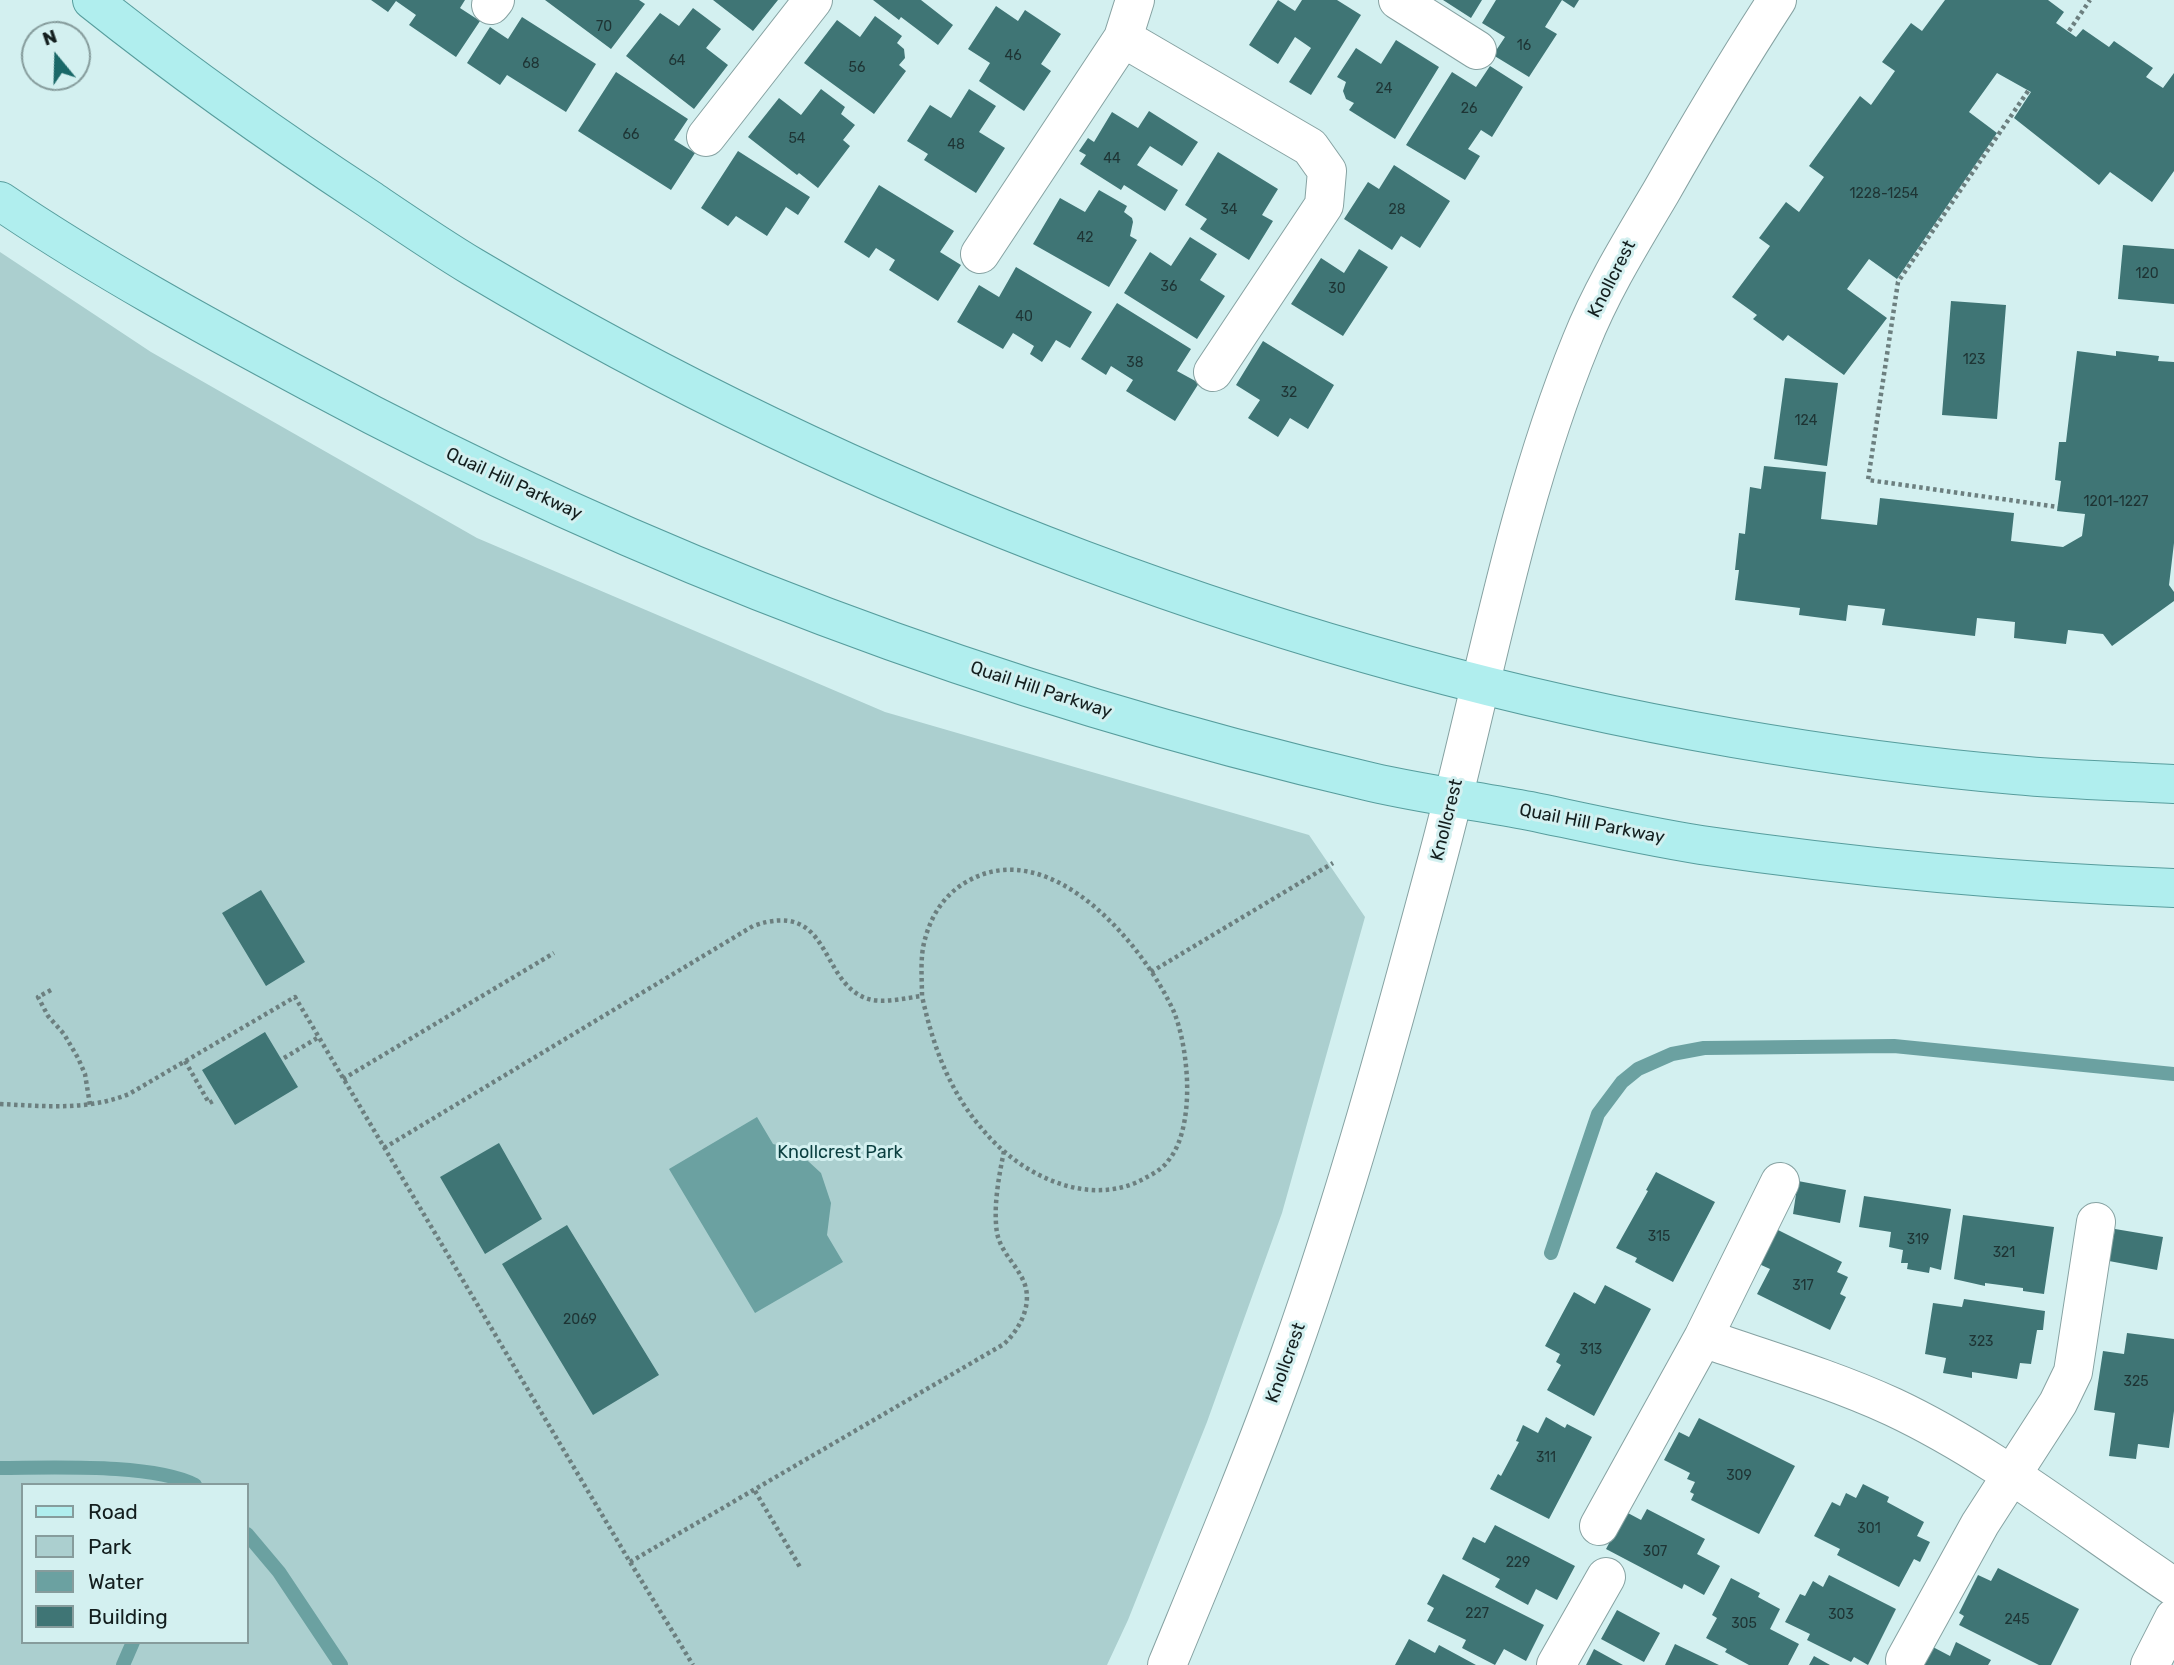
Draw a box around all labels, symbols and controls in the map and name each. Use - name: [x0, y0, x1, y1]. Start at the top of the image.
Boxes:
- house number: 70: [596, 19, 612, 35]
- north arrow: [21, 21, 91, 91]
- text: N: [39, 24, 60, 51]
- house number: 16: [1517, 38, 1531, 54]
- house number: 46: [1004, 48, 1022, 64]
- house number: 64: [668, 53, 686, 69]
- house number: 68: [522, 56, 540, 72]
- house number: 56: [849, 60, 865, 76]
- house number: 24: [1376, 81, 1392, 97]
- house number: 26: [1461, 101, 1477, 117]
- house number: 66: [623, 127, 639, 143]
- house number: 54: [788, 131, 806, 147]
- house number: 48: [947, 137, 965, 153]
- house number: 44: [1103, 151, 1121, 167]
- house number: 1228-1254: [1850, 186, 1918, 202]
- house number: 34: [1220, 202, 1238, 218]
- house number: 28: [1388, 202, 1406, 218]
- house number: 42: [1077, 230, 1093, 246]
- street label: Knollcrest: [1583, 237, 1641, 321]
- house number: 120: [2135, 266, 2159, 282]
- house number: 36: [1161, 279, 1177, 295]
- house number: 30: [1328, 281, 1346, 297]
- house number: 40: [1015, 309, 1033, 325]
- house number: 123: [1963, 352, 1985, 368]
- house number: 38: [1126, 355, 1144, 371]
- house number: 32: [1281, 385, 1297, 401]
- house number: 124: [1795, 413, 1817, 429]
- street label: Quail Hill Parkway: [442, 443, 586, 525]
- house number: 1201-1227: [2084, 494, 2148, 510]
- street label: Quail Hill Parkway: [967, 657, 1115, 723]
- street label: Knollcrest: [1426, 777, 1468, 863]
- street label: Quail Hill Parkway: [1517, 799, 1667, 849]
- park label: Knollcrest Park: [777, 1142, 903, 1164]
- house number: 315: [1648, 1229, 1670, 1245]
- house number: 319: [1907, 1232, 1929, 1248]
- house number: 321: [1993, 1245, 2015, 1261]
- house number: 317: [1792, 1278, 1814, 1294]
- house number: 2069: [563, 1312, 597, 1328]
- street label: Knollcrest: [1262, 1320, 1310, 1406]
- house number: 323: [1968, 1334, 1994, 1350]
- house number: 313: [1580, 1342, 1602, 1358]
- house number: 325: [2124, 1374, 2148, 1390]
- house number: 311: [1536, 1450, 1556, 1466]
- house number: 309: [1726, 1468, 1752, 1484]
- legend: [21, 1483, 248, 1644]
- text: Road: [88, 1499, 138, 1524]
- house number: 301: [1857, 1521, 1881, 1537]
- text: Park: [88, 1534, 132, 1559]
- house number: 307: [1643, 1544, 1667, 1560]
- house number: 229: [1506, 1555, 1530, 1571]
- text: Water: [88, 1569, 144, 1594]
- text: Building: [88, 1604, 168, 1629]
- house number: 227: [1465, 1606, 1489, 1622]
- house number: 303: [1828, 1607, 1854, 1623]
- house number: 245: [2004, 1612, 2030, 1628]
- house number: 305: [1731, 1616, 1757, 1632]

